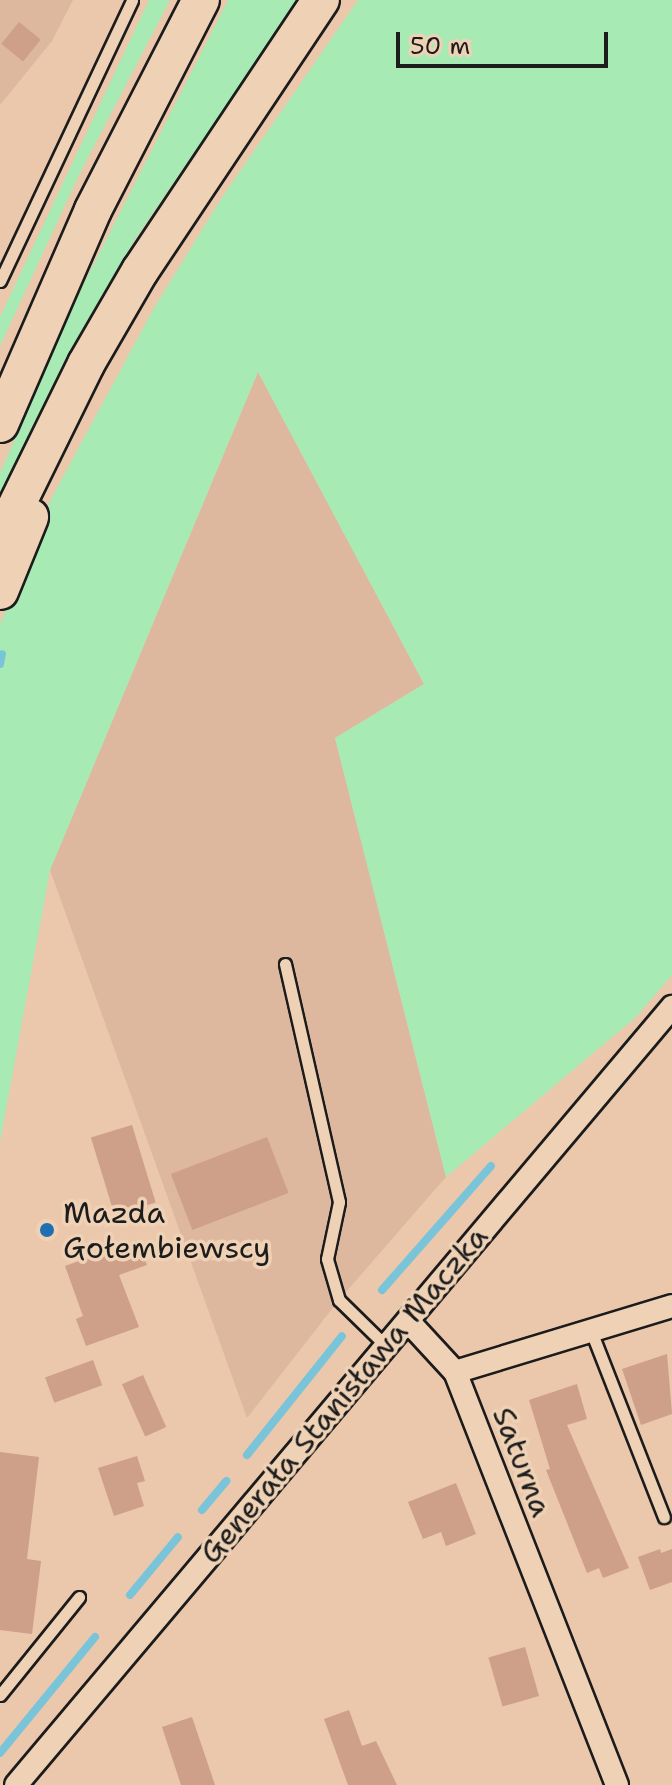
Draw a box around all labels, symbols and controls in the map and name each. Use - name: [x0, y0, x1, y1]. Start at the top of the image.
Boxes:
- scale bar: [400, 16, 612, 66]
- text: 50 m: [410, 30, 470, 62]
- place label: Mazda Gołembiewscy: [63, 1195, 270, 1266]
- street label: Generała Stanisława Maczka: [192, 1219, 496, 1571]
- marker: Mazda Gołembiewscy: [38, 1221, 56, 1239]
- street label: Saturna: [485, 1402, 559, 1522]

